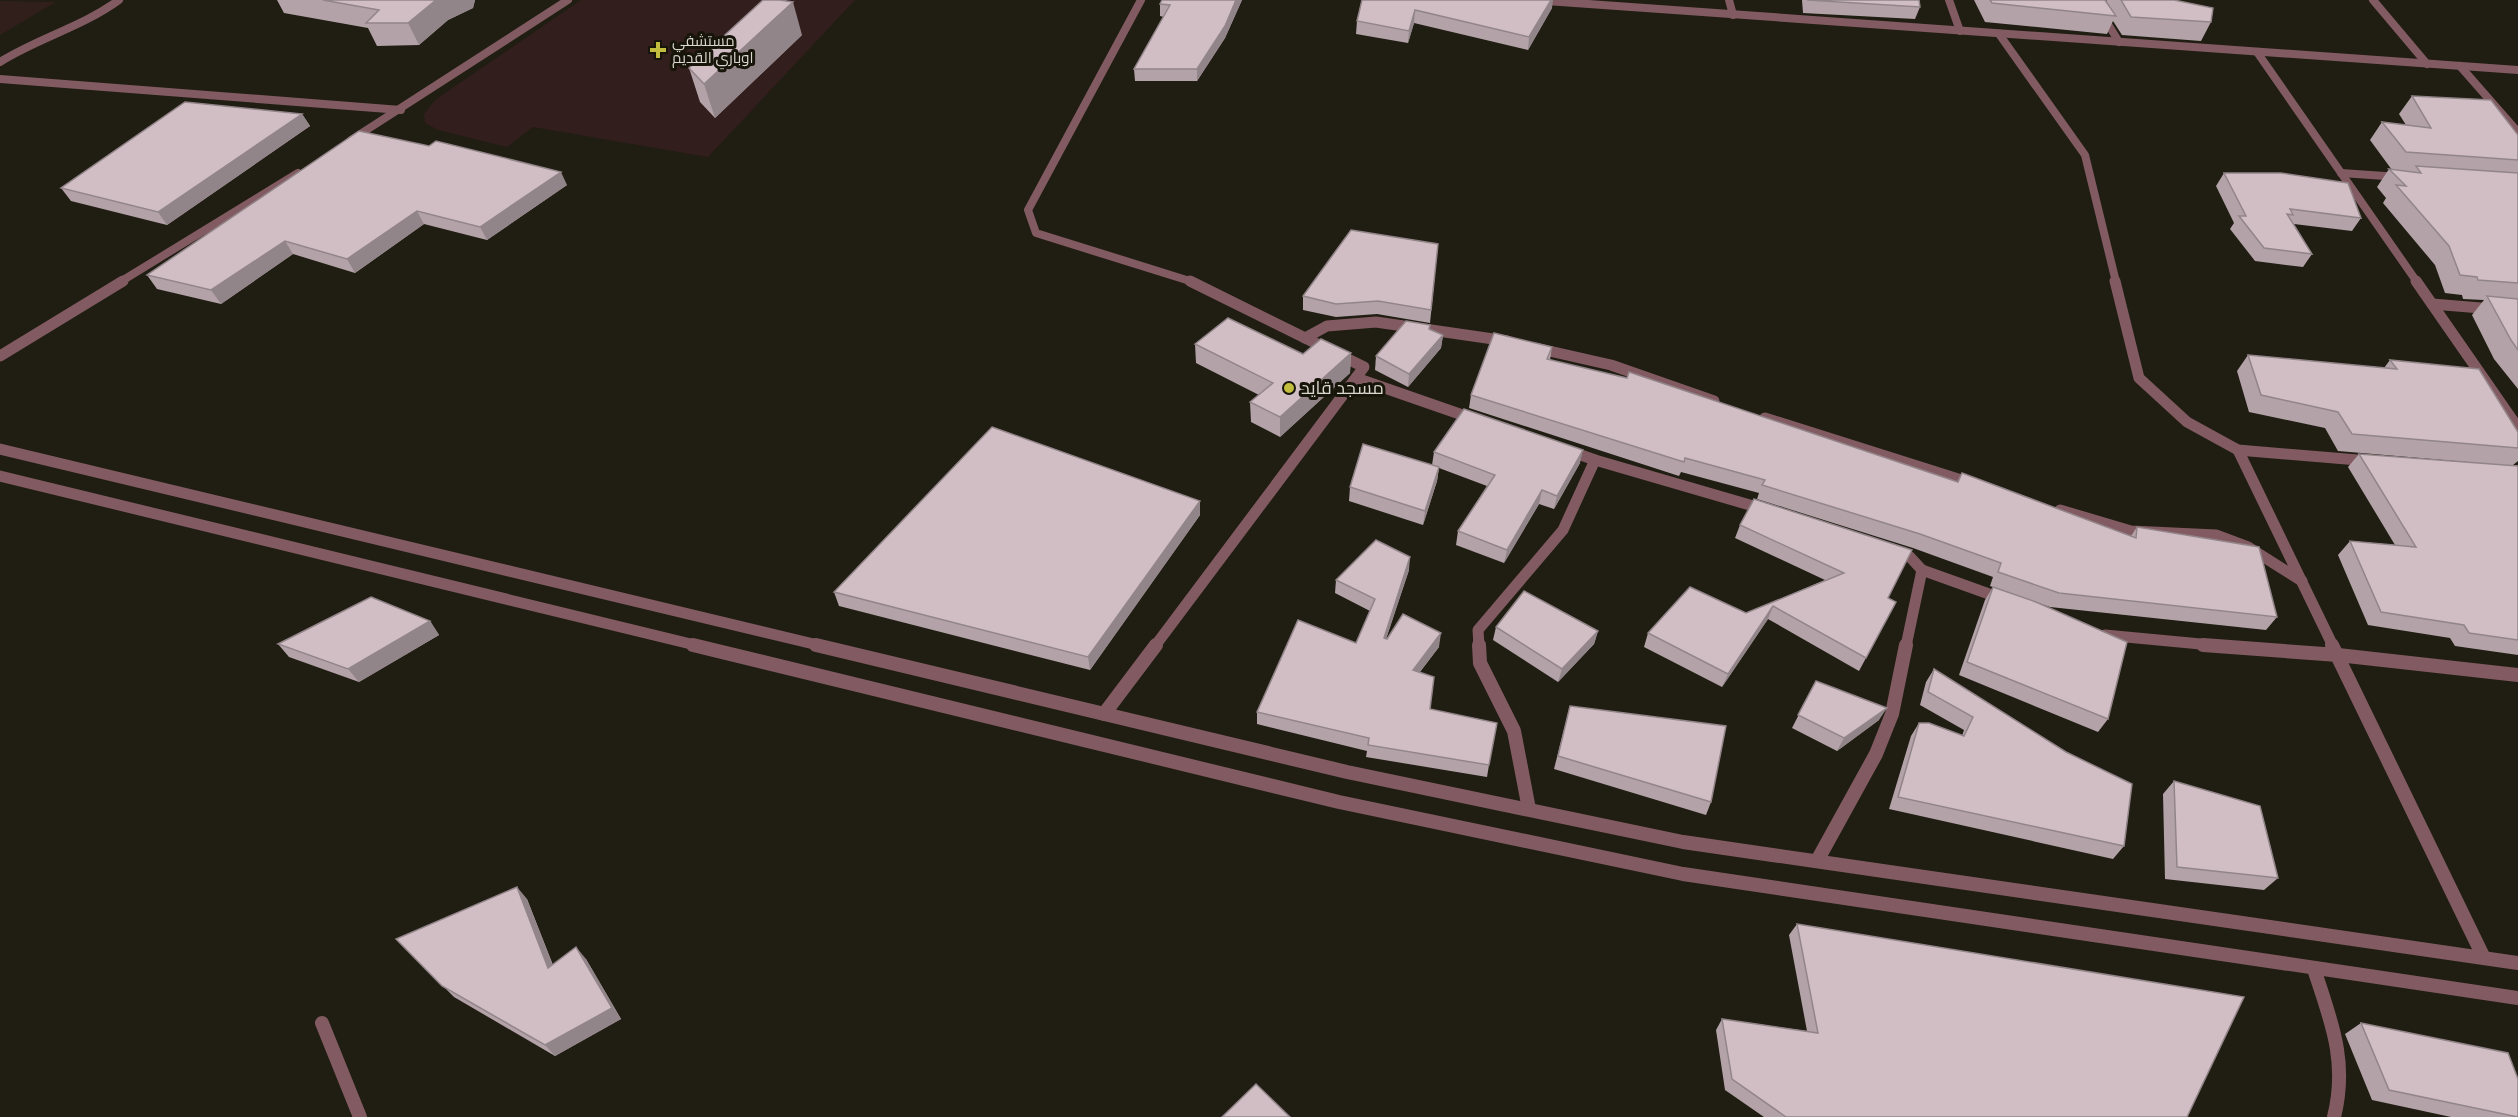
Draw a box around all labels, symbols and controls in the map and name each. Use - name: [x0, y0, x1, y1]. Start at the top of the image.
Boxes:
- place label: مستشفي اوباري القديم: [672, 33, 753, 70]
- marker: مستشفي اوباري القديم: [649, 41, 667, 59]
- place label: مسجد قايد: [1301, 378, 1384, 398]
- marker: مسجد قايد: [1282, 381, 1296, 395]

